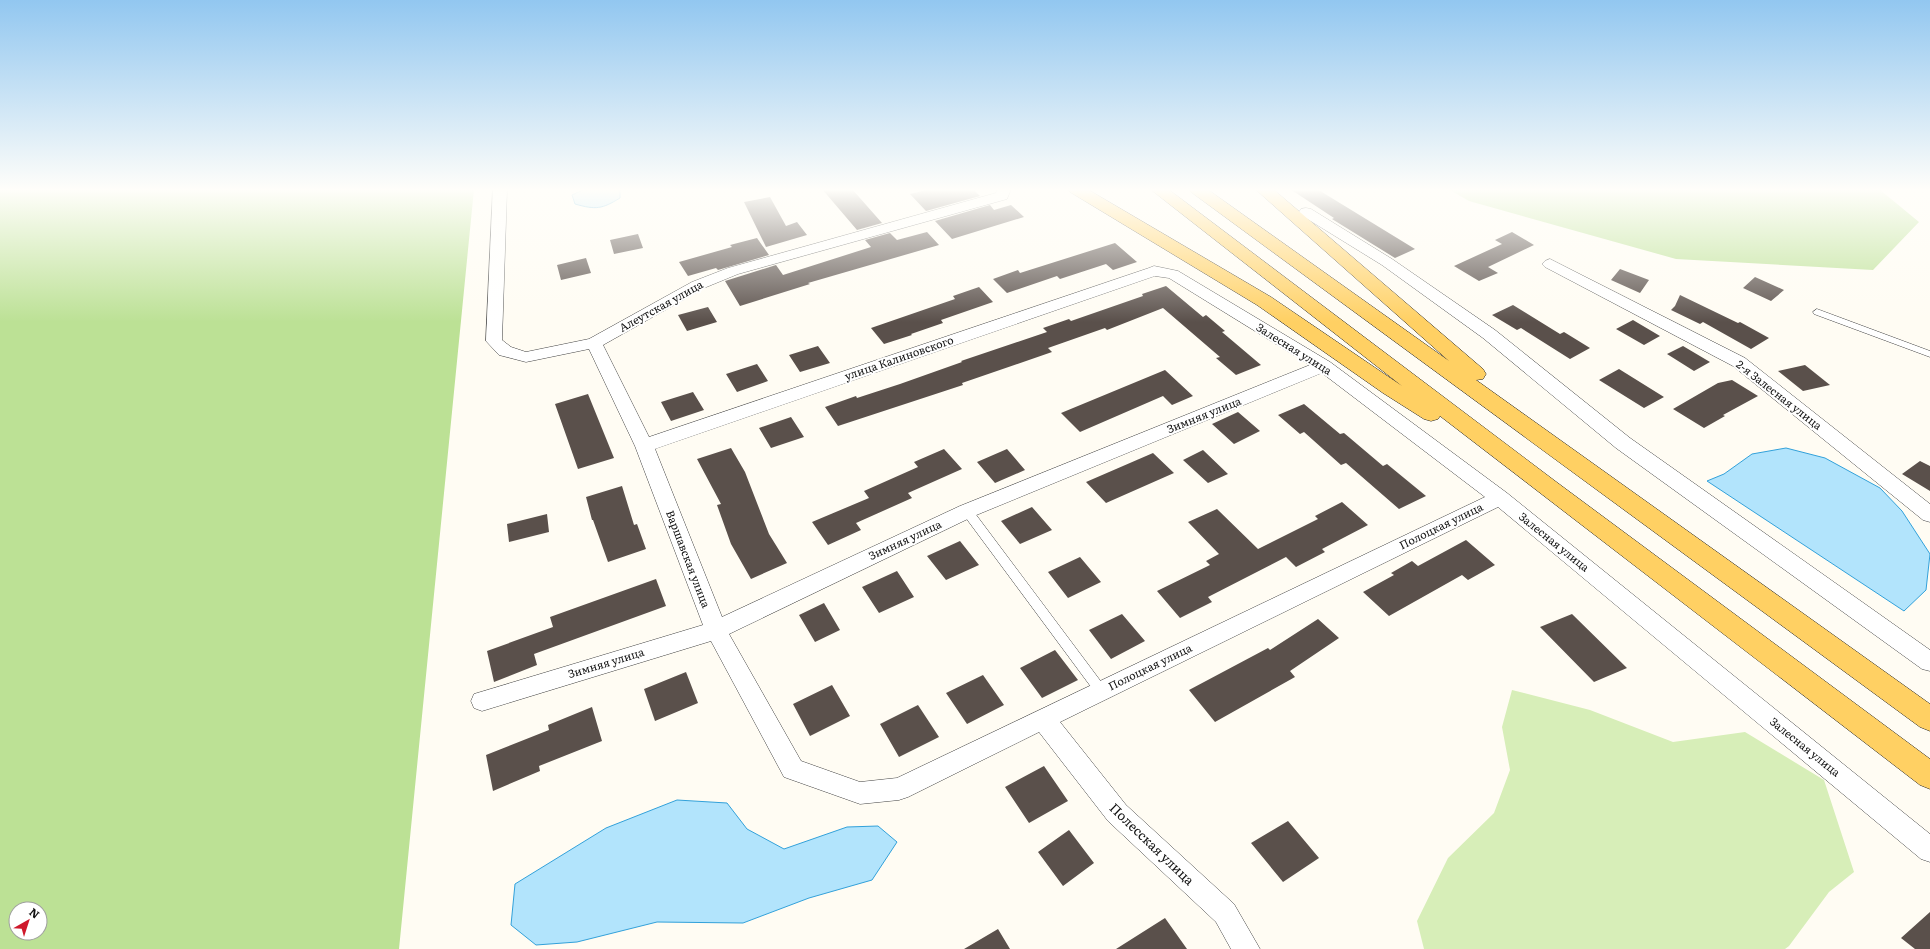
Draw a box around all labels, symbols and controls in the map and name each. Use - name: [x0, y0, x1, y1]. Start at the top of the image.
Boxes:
- street label: Алеутская улица: [616, 275, 705, 335]
- street label: Залесная улица: [1254, 318, 1335, 378]
- street label: улица Калиновского: [842, 331, 955, 383]
- street label: 2-я Залесная улица: [1733, 356, 1826, 433]
- street label: Зимняя улица: [1164, 392, 1243, 436]
- street label: Полоцкая улица: [1396, 498, 1485, 552]
- street label: Варшавская улица: [663, 508, 715, 610]
- street label: Залесная улица: [1516, 508, 1593, 575]
- street label: Зимняя улица: [865, 515, 944, 563]
- street label: Полоцкая улица: [1105, 639, 1194, 693]
- street label: Зимняя улица: [566, 643, 646, 681]
- street label: Залесная улица: [1767, 713, 1844, 780]
- street label: Полесская улица: [1106, 798, 1199, 889]
- north arrow: [8, 901, 48, 941]
- text: N: [26, 903, 44, 922]

